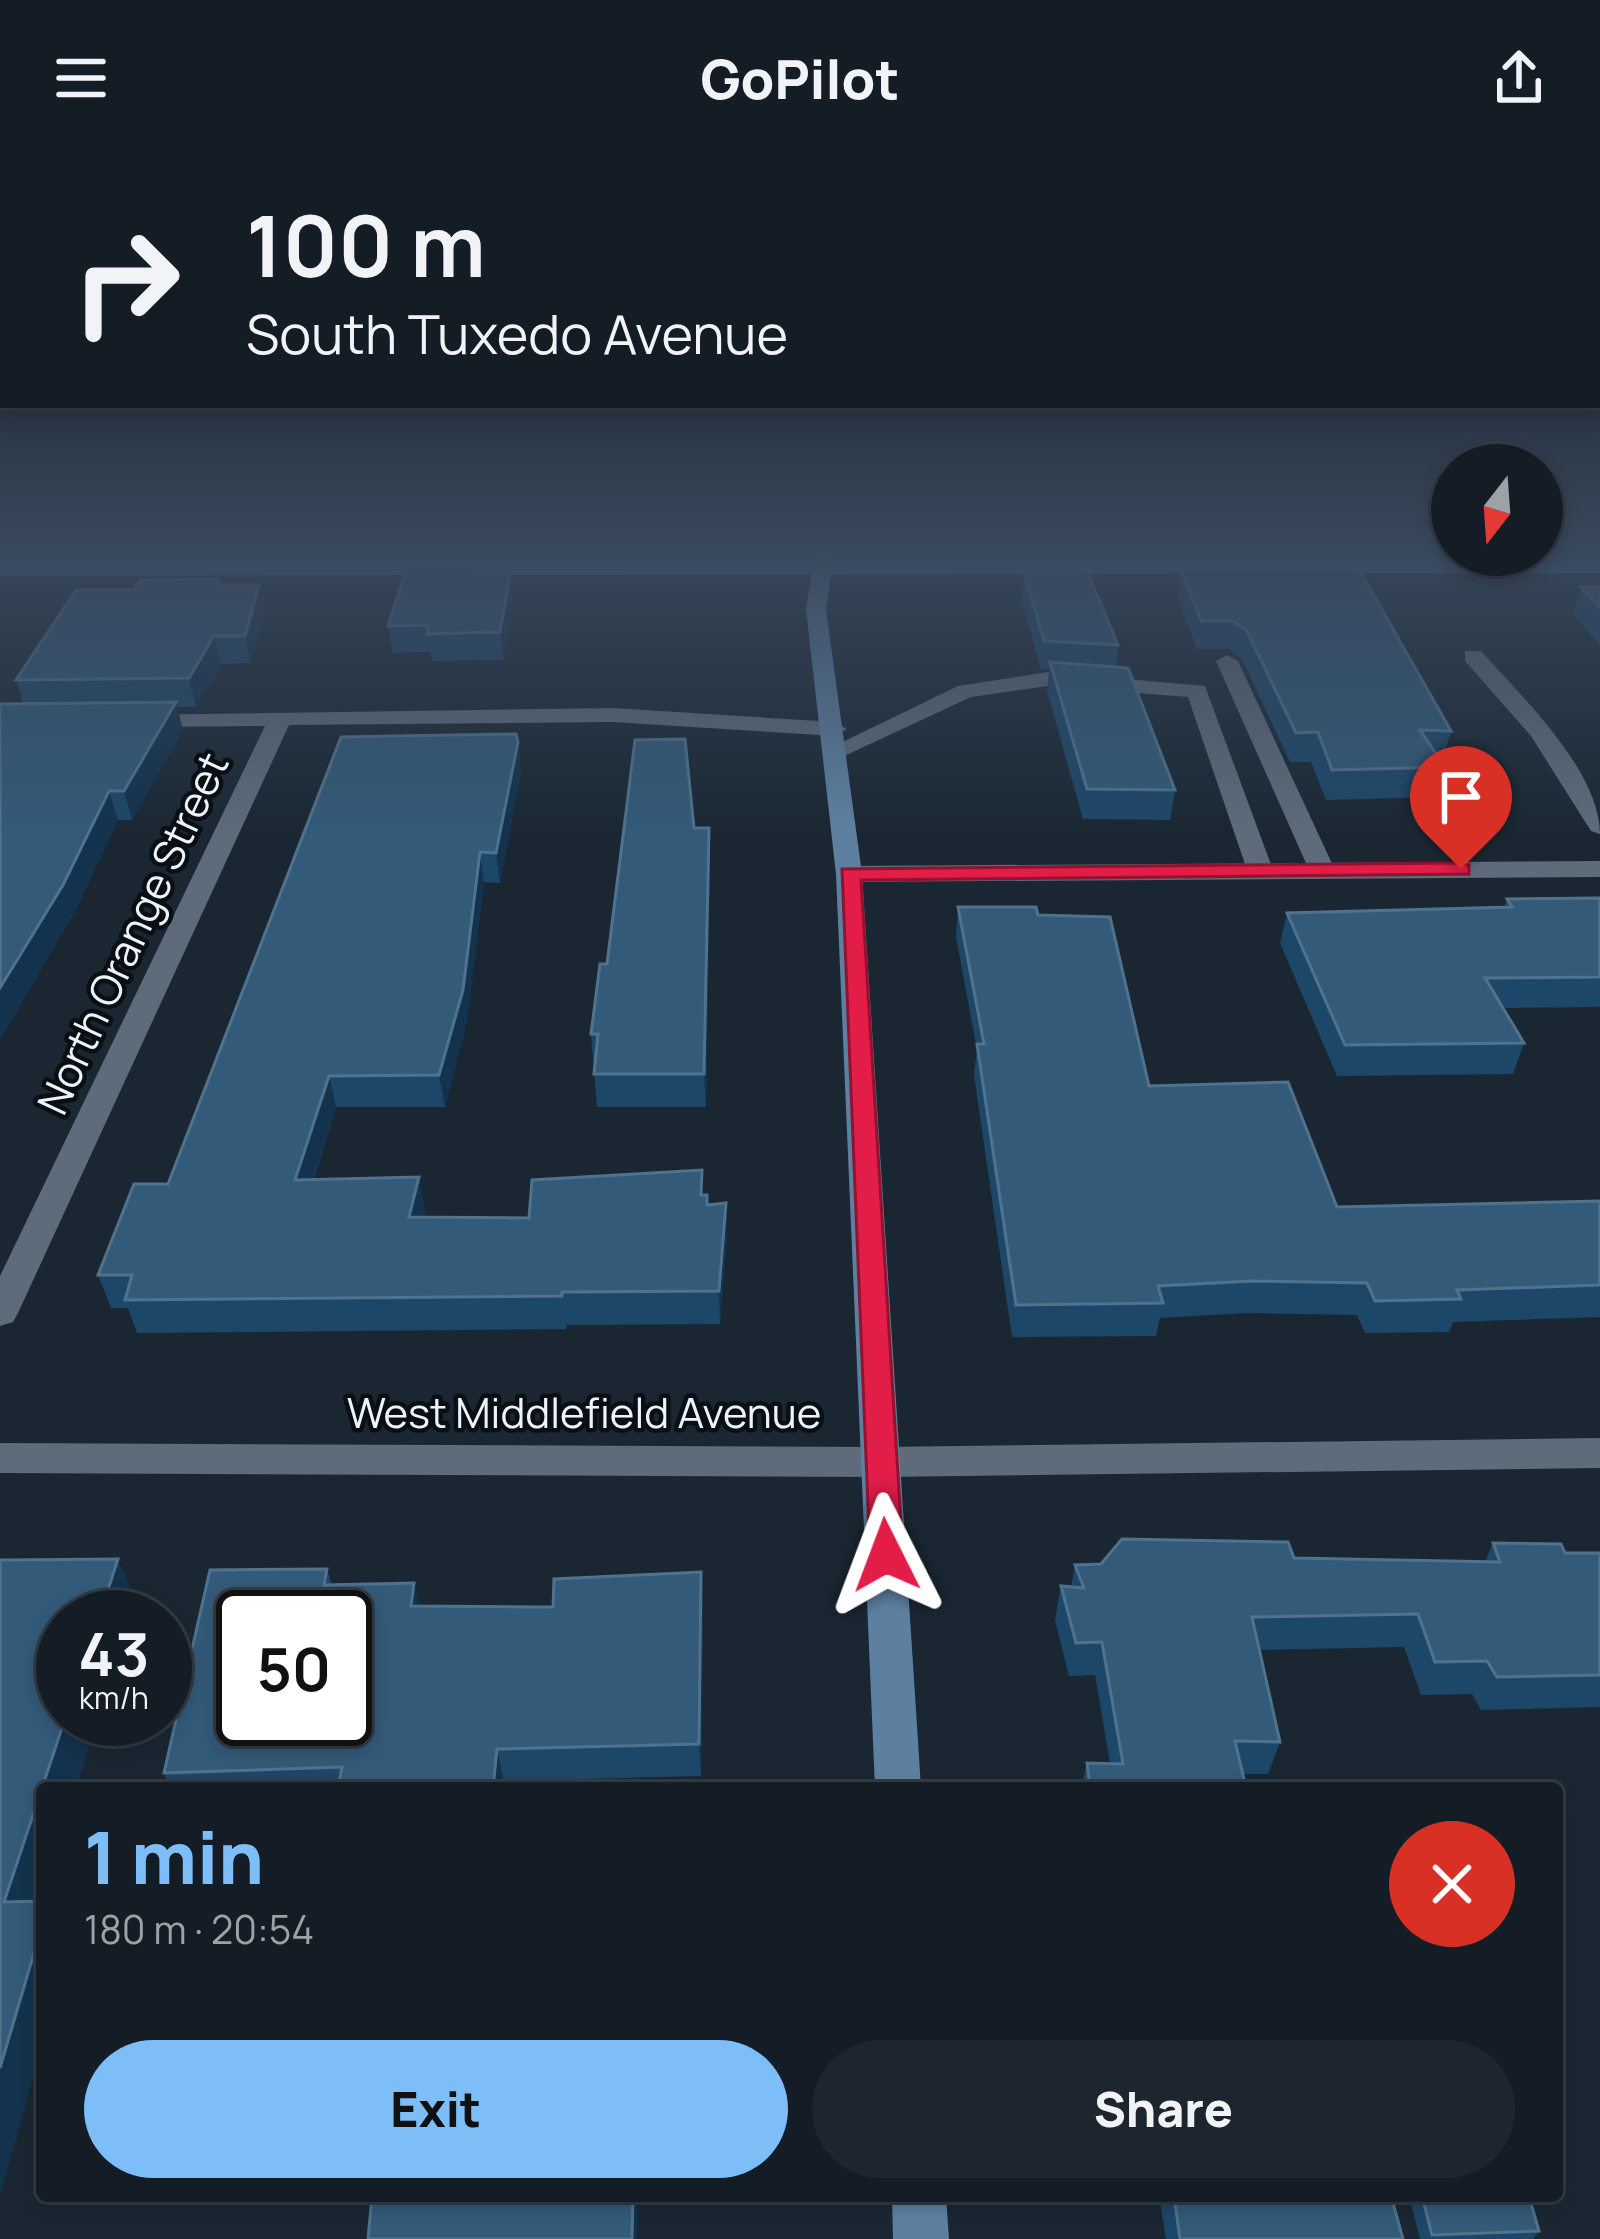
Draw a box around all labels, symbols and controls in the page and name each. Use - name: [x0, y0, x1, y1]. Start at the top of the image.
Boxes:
- text: GoPilot: [701, 41, 899, 115]
- icon: menu: [48, 45, 114, 111]
- icon: share: [1486, 45, 1552, 111]
- text: 100 m: [246, 187, 486, 302]
- icon: right: [48, 204, 204, 360]
- text: South Tuxedo Avenue: [246, 296, 788, 370]
- north arrow: [1431, 444, 1563, 576]
- map controls: [1431, 444, 1563, 576]
- street label: North Orange Street: [23, 743, 241, 1123]
- pin: [1410, 746, 1512, 869]
- icon: arrive: [1428, 764, 1494, 830]
- street label: West Middlefield Avenue: [347, 1383, 821, 1441]
- position arrow: [823, 1492, 949, 1618]
- speed limit sign: 50: [216, 1590, 372, 1746]
- text: 43: [78, 1612, 150, 1694]
- text: km/h: [79, 1677, 149, 1718]
- text: 1 min: [84, 1807, 264, 1906]
- button: close: [1389, 1821, 1515, 1947]
- text: 180 m · 20:54: [84, 1902, 314, 1956]
- button: Exit: [84, 2040, 788, 2178]
- button: Share: [812, 2040, 1515, 2178]

